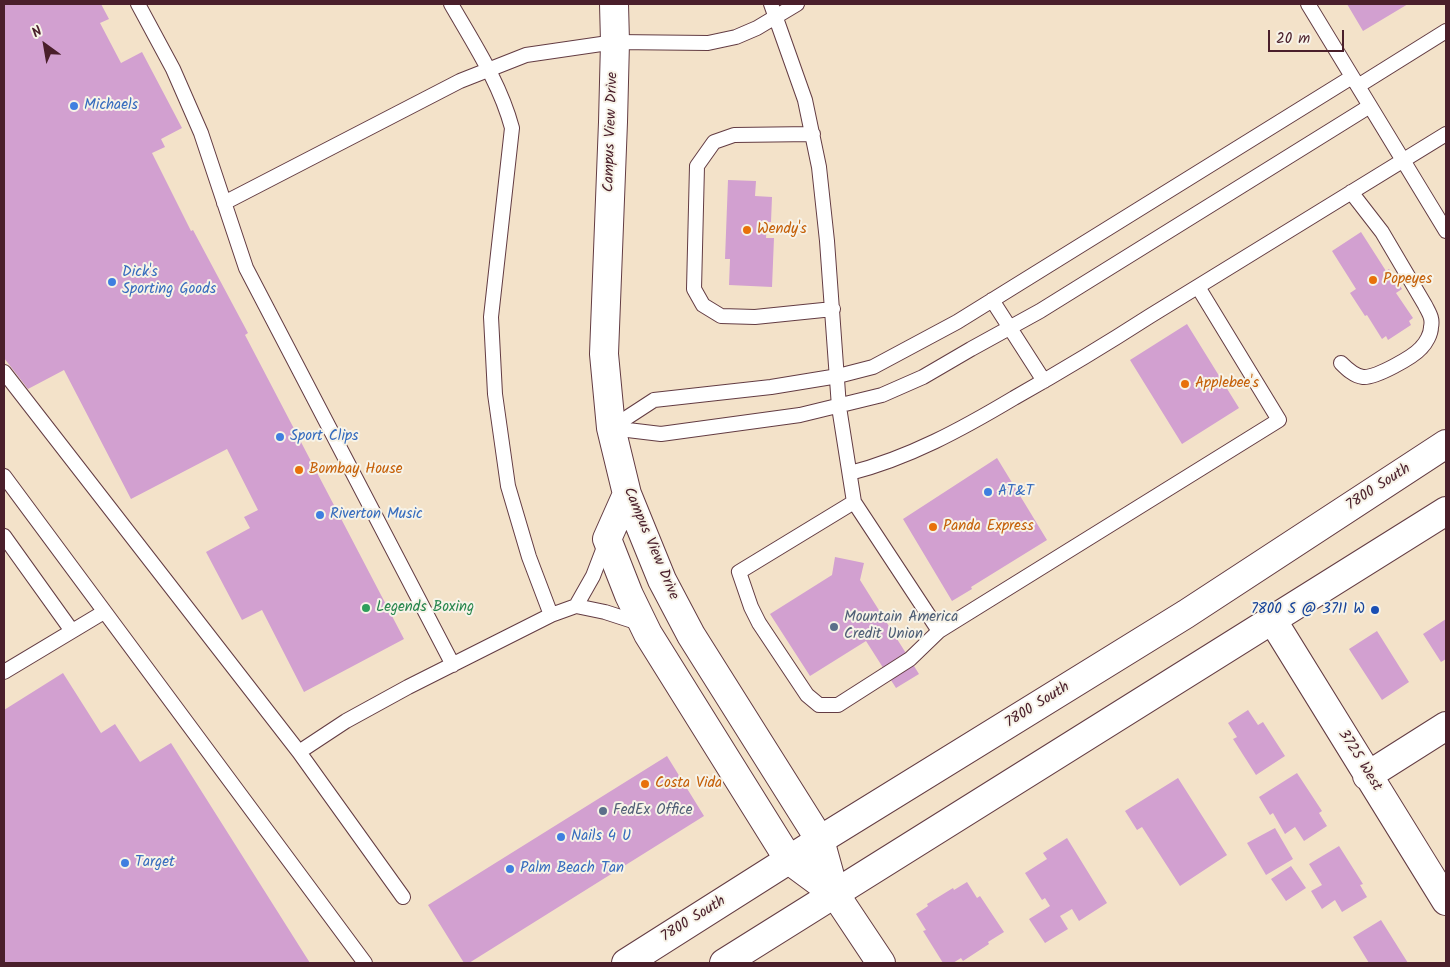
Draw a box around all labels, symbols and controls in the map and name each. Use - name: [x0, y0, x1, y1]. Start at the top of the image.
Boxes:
- north arrow: [20, 20, 70, 70]
- scale bar: [1270, 20, 1346, 52]
- text: N: [27, 21, 47, 44]
- text: 20 m: [1276, 27, 1310, 51]
- street label: Campus View Drive: [601, 71, 623, 193]
- place label: Michaels: [84, 97, 138, 115]
- marker: Michaels: [68, 100, 80, 112]
- place label: Wendy's: [757, 221, 807, 239]
- marker: Wendy's: [741, 224, 753, 236]
- place label: Dick's Sporting Goods: [122, 264, 216, 299]
- place label: Popeyes: [1383, 271, 1432, 289]
- marker: Popeyes: [1367, 274, 1379, 286]
- marker: Dick's Sporting Goods: [106, 276, 118, 288]
- place label: Applebee's: [1195, 375, 1259, 393]
- marker: Applebee's: [1179, 378, 1191, 390]
- place label: Sport Clips: [290, 428, 359, 446]
- marker: Sport Clips: [274, 431, 286, 443]
- place label: Bombay House: [309, 461, 402, 479]
- street label: 7800 South: [1344, 461, 1414, 515]
- marker: Bombay House: [293, 464, 305, 476]
- place label: AT&T: [998, 483, 1034, 501]
- street label: Campus View Drive: [618, 485, 682, 603]
- marker: AT&T: [982, 486, 994, 498]
- place label: Riverton Music: [330, 506, 423, 524]
- marker: Riverton Music: [314, 509, 326, 521]
- place label: Panda Express: [943, 518, 1034, 536]
- marker: Panda Express: [927, 521, 939, 533]
- place label: Legends Boxing: [376, 599, 474, 617]
- place label: 7800 S @ 3711 W: [1251, 601, 1365, 619]
- marker: Legends Boxing: [360, 602, 372, 614]
- marker: 7800 S @ 3711 W: [1369, 604, 1381, 616]
- place label: Mountain America Credit Union: [844, 609, 958, 644]
- marker: Mountain America Credit Union: [828, 621, 840, 633]
- street label: 7800 South: [1002, 679, 1074, 733]
- street label: 3725 West: [1333, 727, 1385, 795]
- place label: Costa Vida: [655, 775, 722, 793]
- marker: Costa Vida: [639, 778, 651, 790]
- place label: FedEx Office: [613, 802, 692, 820]
- marker: FedEx Office: [597, 805, 609, 817]
- place label: Nails 4 U: [571, 828, 631, 846]
- marker: Nails 4 U: [555, 831, 567, 843]
- place label: Target: [135, 854, 175, 872]
- marker: Target: [119, 857, 131, 869]
- place label: Palm Beach Tan: [520, 860, 624, 878]
- marker: Palm Beach Tan: [504, 863, 516, 875]
- street label: 7800 South: [658, 893, 730, 947]

